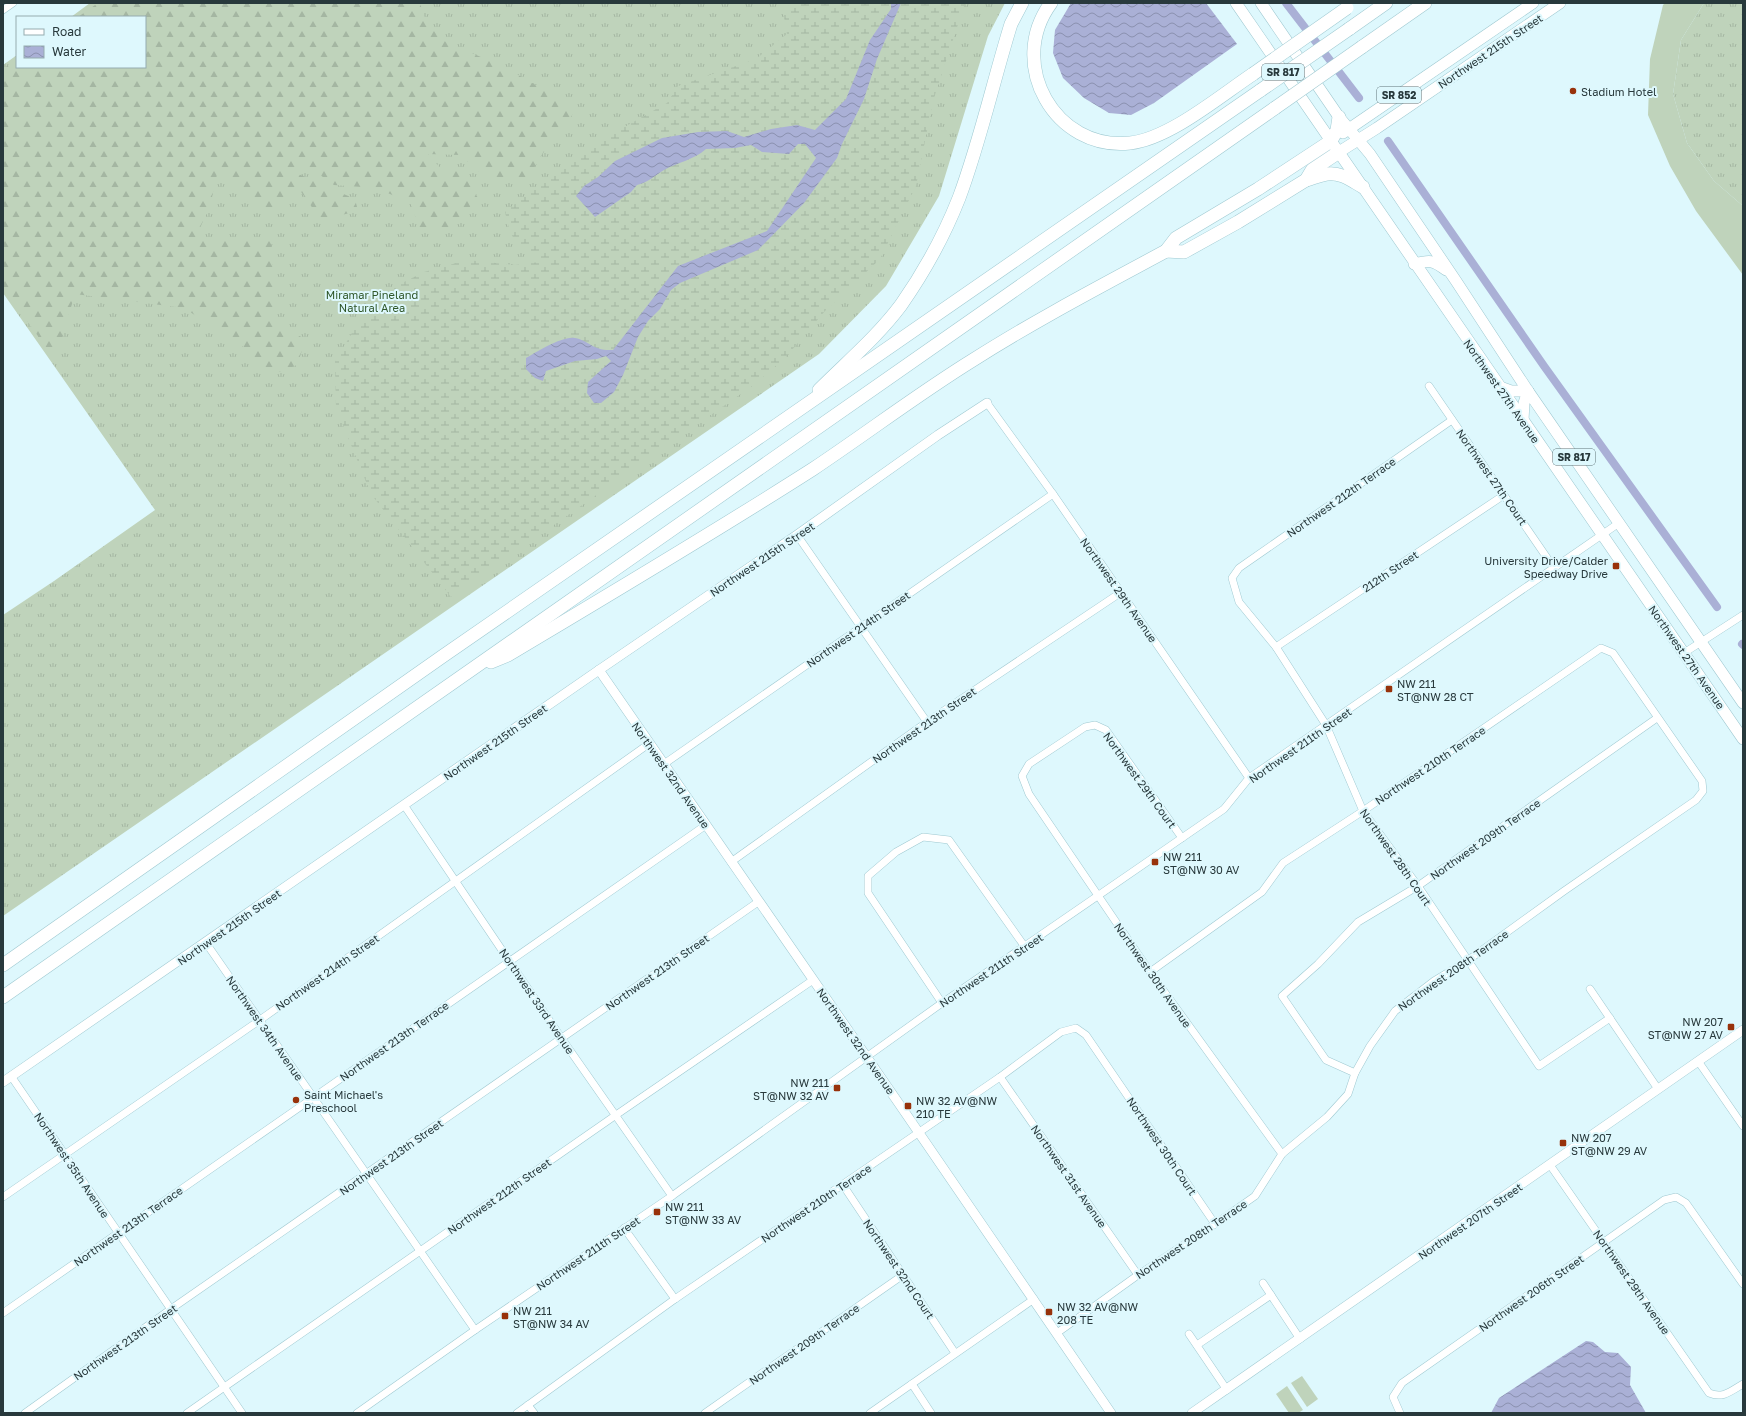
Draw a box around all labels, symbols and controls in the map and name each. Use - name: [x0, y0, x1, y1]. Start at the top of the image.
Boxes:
- street label: Northwest 215th Street: [1435, 11, 1545, 91]
- legend: [16, 16, 146, 68]
- text: Road: [52, 24, 81, 39]
- text: Water: [52, 44, 86, 59]
- road number: SR 817: [1262, 64, 1304, 80]
- place label: Stadium Hotel: [1581, 85, 1657, 98]
- marker: Stadium Hotel: [1568, 86, 1578, 96]
- road number: SR 852: [1377, 87, 1421, 103]
- park label: Miramar Pineland Natural Area: [326, 288, 418, 314]
- street label: Northwest 27th Avenue: [1461, 337, 1543, 445]
- street label: Northwest 27th Court: [1454, 426, 1530, 528]
- road number: SR 817: [1553, 449, 1595, 465]
- street label: Northwest 212th Terrace: [1284, 454, 1398, 540]
- street label: Northwest 215th Street: [707, 519, 817, 599]
- street label: Northwest 29th Avenue: [1078, 535, 1160, 645]
- street label: 212th Street: [1360, 548, 1420, 594]
- place label: University Drive/Calder Speedway Drive: [1484, 554, 1609, 580]
- marker: University Drive/Calder Speedway Drive: [1611, 561, 1621, 571]
- street label: Northwest 214th Street: [804, 588, 912, 670]
- street label: Northwest 27th Avenue: [1646, 603, 1728, 711]
- place label: NW 211 ST@NW 28 CT: [1397, 677, 1474, 703]
- street label: Northwest 213th Street: [870, 684, 978, 766]
- marker: NW 211 ST@NW 28 CT: [1384, 684, 1394, 694]
- street label: Northwest 215th Street: [441, 701, 549, 783]
- street label: Northwest 211th Street: [1246, 705, 1354, 785]
- street label: Northwest 32nd Avenue: [629, 719, 713, 831]
- street label: Northwest 210th Terrace: [1372, 723, 1488, 807]
- street label: Northwest 29th Court: [1101, 730, 1179, 830]
- street label: Northwest 209th Terrace: [1427, 796, 1543, 882]
- street label: Northwest 28th Court: [1358, 806, 1434, 908]
- place label: NW 211 ST@NW 30 AV: [1163, 850, 1240, 876]
- marker: NW 211 ST@NW 30 AV: [1150, 857, 1160, 867]
- street label: Northwest 215th Street: [175, 886, 283, 968]
- street label: Northwest 30th Avenue: [1112, 920, 1194, 1030]
- street label: Northwest 208th Terrace: [1395, 927, 1511, 1013]
- street label: Northwest 211th Street: [937, 930, 1045, 1010]
- street label: Northwest 214th Street: [273, 931, 381, 1013]
- street label: Northwest 213th Street: [603, 931, 711, 1013]
- street label: Northwest 33rd Avenue: [497, 946, 577, 1056]
- street label: Northwest 34th Avenue: [224, 973, 306, 1083]
- street label: Northwest 32nd Avenue: [814, 985, 898, 1097]
- street label: Northwest 213th Terrace: [337, 998, 451, 1084]
- place label: NW 207 ST@NW 27 AV: [1648, 1015, 1724, 1041]
- marker: NW 207 ST@NW 27 AV: [1726, 1022, 1736, 1032]
- place label: NW 211 ST@NW 32 AV: [753, 1076, 830, 1102]
- marker: NW 211 ST@NW 32 AV: [832, 1083, 842, 1093]
- place label: Saint Michael's Preschool: [304, 1088, 383, 1114]
- place label: NW 32 AV@NW 210 TE: [916, 1094, 998, 1120]
- street label: Northwest 30th Court: [1124, 1094, 1200, 1198]
- marker: Saint Michael's Preschool: [291, 1095, 301, 1105]
- marker: NW 32 AV@NW 210 TE: [903, 1101, 913, 1111]
- street label: Northwest 35th Avenue: [32, 1110, 112, 1220]
- street label: Northwest 213th Street: [337, 1116, 445, 1198]
- street label: Northwest 31st Avenue: [1029, 1122, 1109, 1230]
- place label: NW 207 ST@NW 29 AV: [1571, 1131, 1648, 1157]
- marker: NW 207 ST@NW 29 AV: [1558, 1138, 1568, 1148]
- street label: Northwest 212th Street: [445, 1155, 553, 1237]
- street label: Northwest 210th Terrace: [758, 1161, 874, 1245]
- street label: Northwest 207th Street: [1415, 1180, 1525, 1262]
- street label: Northwest 213th Terrace: [71, 1183, 185, 1269]
- street label: Northwest 208th Terrace: [1133, 1197, 1249, 1281]
- place label: NW 211 ST@NW 33 AV: [665, 1200, 742, 1226]
- marker: NW 211 ST@NW 33 AV: [652, 1207, 662, 1217]
- street label: Northwest 211th Street: [534, 1213, 642, 1293]
- street label: Northwest 32nd Court: [861, 1217, 937, 1321]
- street label: Northwest 29th Avenue: [1591, 1227, 1673, 1337]
- street label: Northwest 206th Street: [1476, 1252, 1586, 1334]
- place label: NW 32 AV@NW 208 TE: [1057, 1300, 1139, 1326]
- street label: Northwest 213th Street: [71, 1301, 179, 1383]
- street label: Northwest 209th Terrace: [746, 1301, 862, 1387]
- place label: NW 211 ST@NW 34 AV: [513, 1304, 590, 1330]
- marker: NW 32 AV@NW 208 TE: [1044, 1307, 1054, 1317]
- marker: NW 211 ST@NW 34 AV: [500, 1311, 510, 1321]

